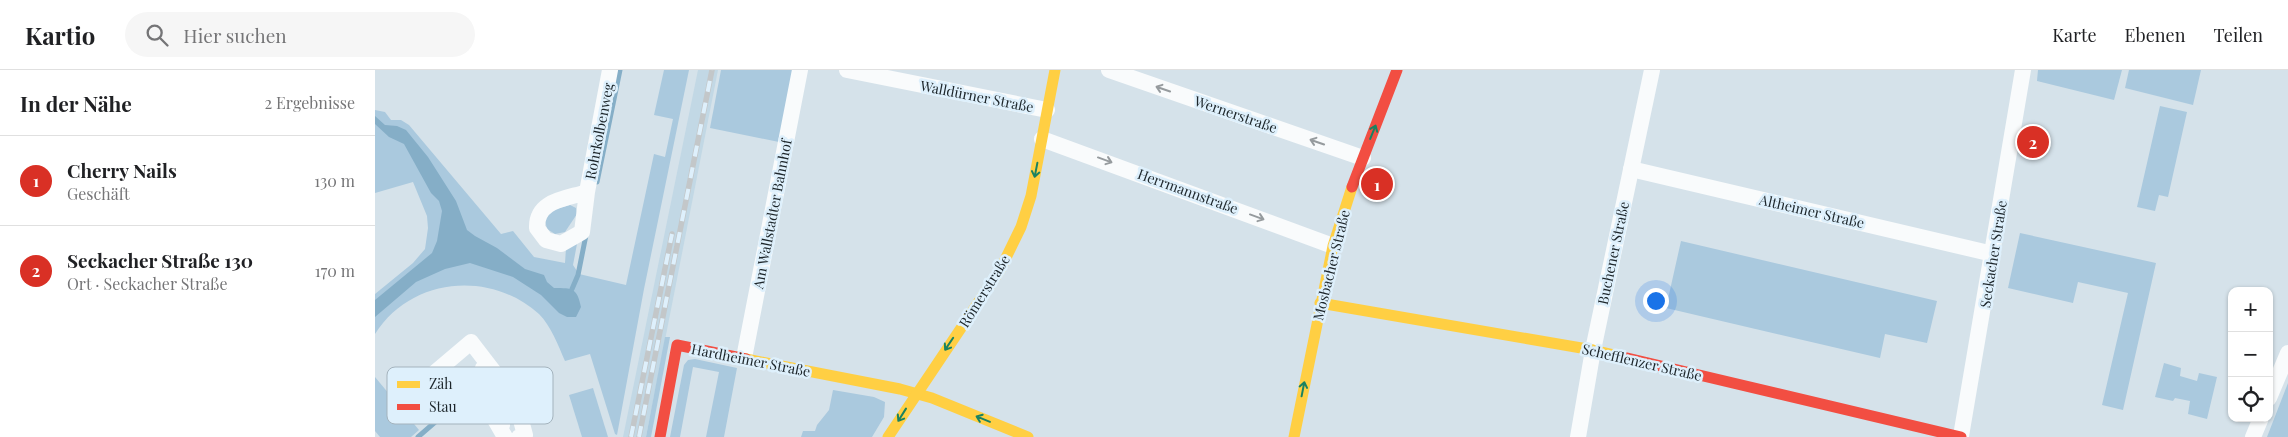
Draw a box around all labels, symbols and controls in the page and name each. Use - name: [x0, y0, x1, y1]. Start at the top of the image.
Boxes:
- search box: [125, 12, 475, 57]
- text: Kartio: [25, 19, 95, 51]
- icon: search: [143, 21, 171, 49]
- text: Hier suchen: [183, 22, 287, 48]
- text: Karte: [2052, 23, 2097, 47]
- text: Ebenen: [2125, 23, 2185, 47]
- text: Teilen: [2213, 23, 2263, 47]
- street label: Walldürner Straße: [918, 75, 1035, 116]
- street label: Rohrkolbenweg: [580, 81, 618, 181]
- one-way arrow: [1156, 84, 1171, 93]
- text: In der Nähe: [20, 89, 132, 117]
- street label: Wernerstraße: [1191, 91, 1280, 137]
- text: 2 Ergebnisse: [264, 92, 355, 113]
- pin: 2: [2017, 123, 2049, 161]
- one-way arrow: [1369, 124, 1378, 140]
- street label: Am Wallstadter Bahnhof: [748, 136, 796, 291]
- one-way arrow: [1309, 137, 1325, 146]
- one-way arrow: [1097, 156, 1112, 166]
- text: Cherry Nails: [67, 157, 177, 183]
- one-way arrow: [1031, 161, 1041, 177]
- street label: Herrmannstraße: [1135, 164, 1241, 218]
- pin: 1: [1361, 165, 1393, 203]
- text: 1: [33, 170, 39, 191]
- text: 130 m: [314, 170, 355, 191]
- text: Geschäft: [67, 183, 130, 204]
- street label: Altheimer Straße: [1757, 189, 1866, 232]
- street label: Seckacher Straße: [1975, 199, 2011, 309]
- street label: Buchener Straße: [1593, 200, 1633, 306]
- street label: Mosbacher Straße: [1308, 208, 1354, 322]
- one-way arrow: [1249, 213, 1264, 222]
- text: Seckacher Straße 130: [67, 247, 253, 273]
- street label: Römerstraße: [954, 251, 1014, 331]
- text: 2: [32, 260, 40, 281]
- text: 170 m: [315, 260, 355, 281]
- text: Ort · Seckacher Straße: [67, 273, 228, 294]
- map controls: [2228, 287, 2273, 422]
- button: +: [2228, 287, 2273, 332]
- your location: [1643, 288, 1669, 314]
- button: −: [2228, 332, 2273, 377]
- one-way arrow: [944, 337, 954, 351]
- street label: Hardheimer Straße: [690, 339, 812, 381]
- street label: Schefflenzer Straße: [1580, 339, 1704, 385]
- legend: [387, 367, 553, 424]
- text: Zäh: [429, 374, 453, 393]
- button: locate: [2228, 377, 2273, 422]
- one-way arrow: [1299, 382, 1309, 398]
- text: Stau: [429, 397, 457, 416]
- one-way arrow: [896, 408, 906, 422]
- one-way arrow: [976, 414, 991, 423]

